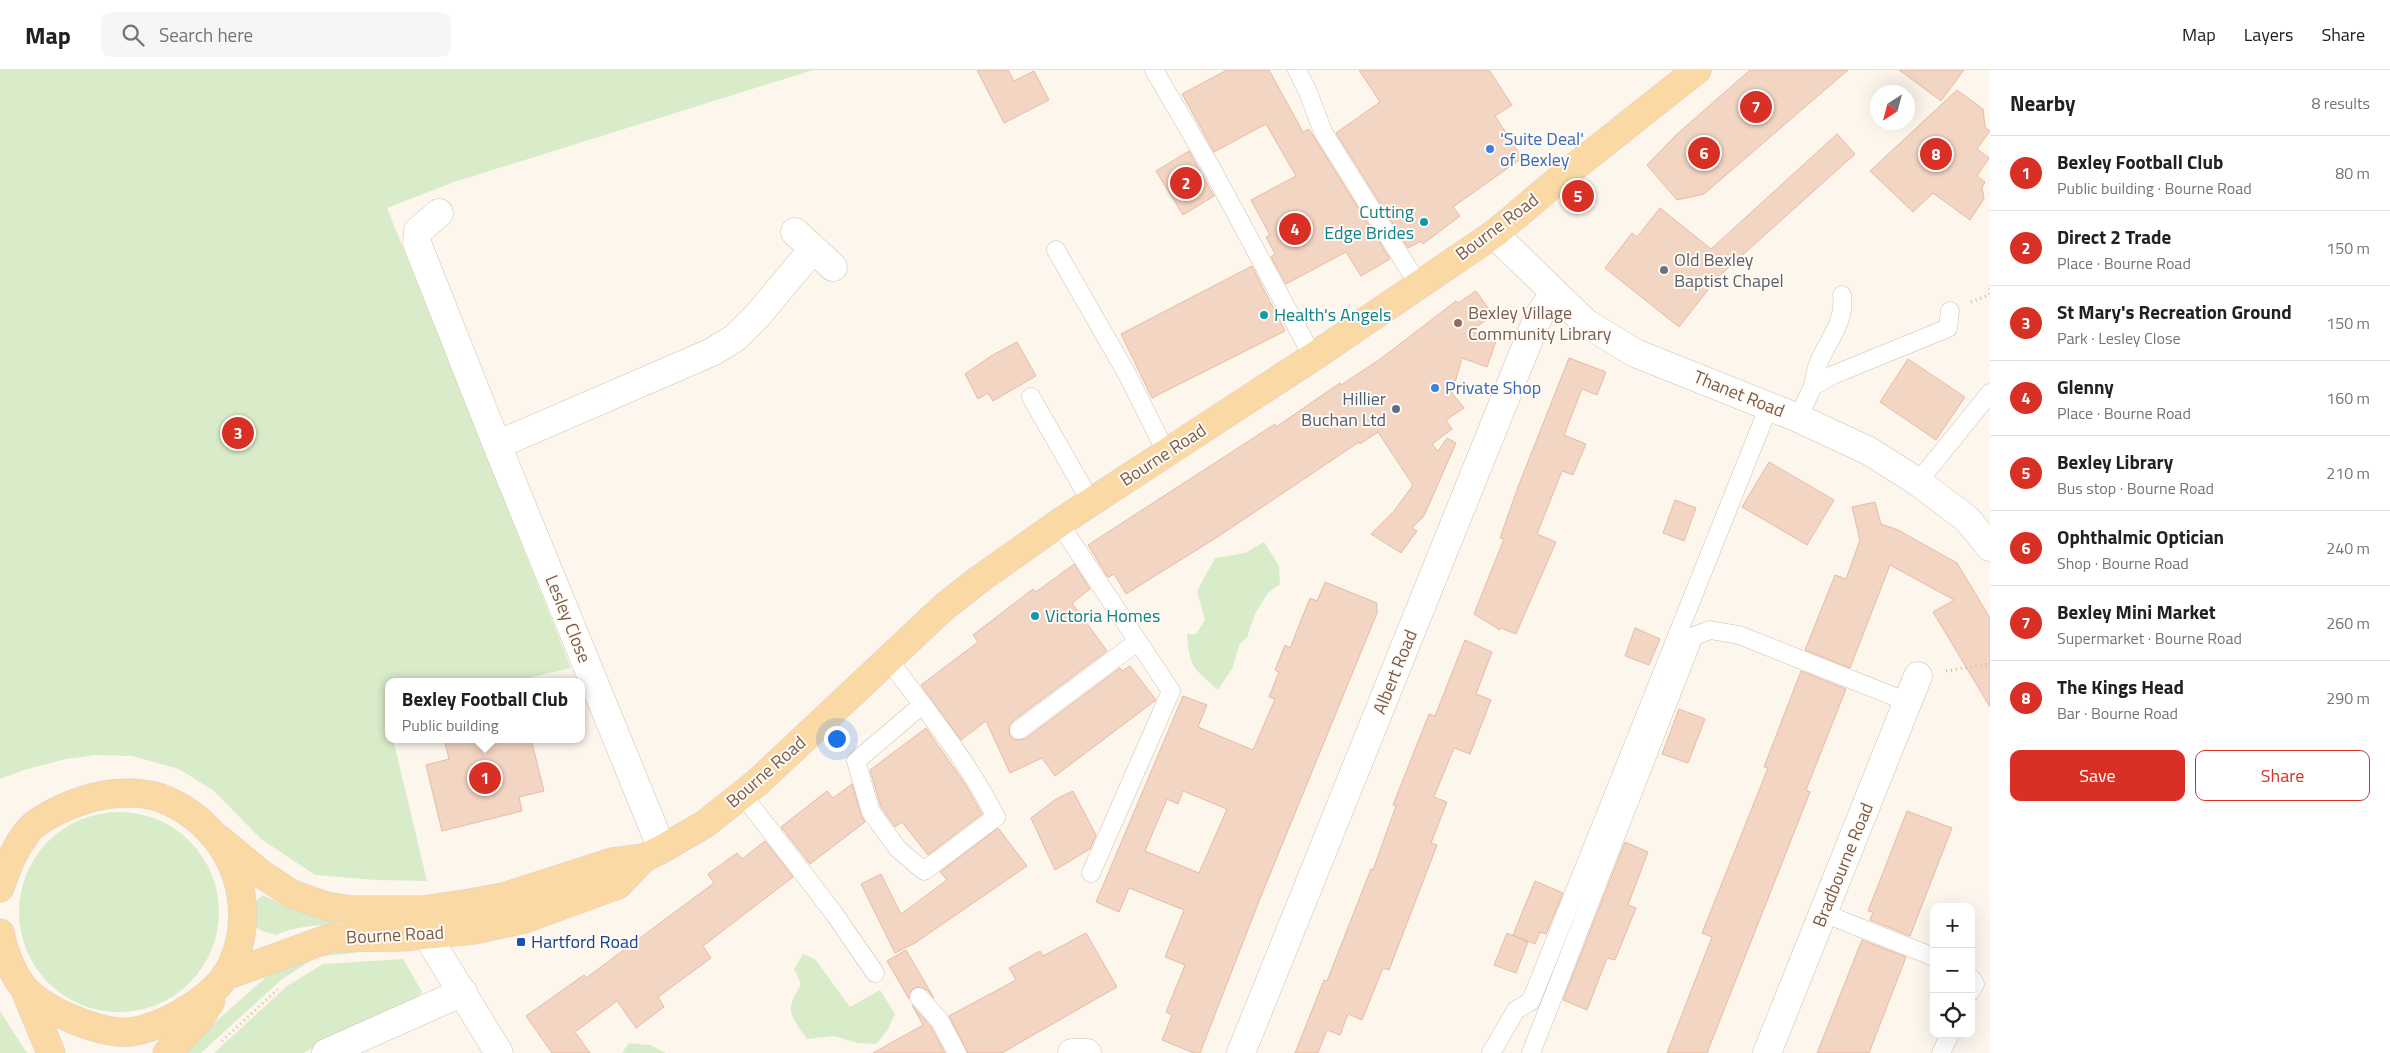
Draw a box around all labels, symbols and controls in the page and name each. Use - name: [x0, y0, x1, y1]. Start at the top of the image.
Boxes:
- search box: [101, 12, 451, 57]
- text: Map: [25, 17, 71, 53]
- text: Search here: [159, 20, 253, 49]
- icon: search: [119, 21, 147, 49]
- text: Map: [2182, 21, 2216, 48]
- text: Layers: [2244, 21, 2293, 48]
- text: Share: [2321, 21, 2365, 48]
- north arrow: [1870, 85, 1915, 130]
- text: Nearby: [2010, 87, 2075, 119]
- pin: 7: [1740, 88, 1772, 126]
- text: 8 results: [2311, 91, 2370, 115]
- place label: 'Suite Deal' of Bexley: [1500, 125, 1584, 173]
- pin: 6: [1688, 134, 1720, 172]
- pin: 8: [1920, 135, 1952, 173]
- marker: 'Suite Deal' of Bexley: [1484, 143, 1496, 155]
- text: Bexley Football Club: [2057, 147, 2223, 176]
- text: 1: [2022, 161, 2030, 185]
- text: 80 m: [2335, 161, 2370, 185]
- pin: 2: [1170, 164, 1202, 202]
- text: Public building · Bourne Road: [2057, 176, 2252, 200]
- pin: 5: [1562, 177, 1594, 215]
- street label: Bourne Road: [1449, 186, 1544, 267]
- place label: Cutting Edge Brides: [1324, 198, 1414, 246]
- pin: 4: [1279, 210, 1311, 248]
- marker: Cutting Edge Brides: [1418, 216, 1430, 228]
- text: Direct 2 Trade: [2057, 222, 2171, 251]
- text: 2: [2022, 236, 2030, 260]
- text: 150 m: [2326, 236, 2370, 260]
- place label: Old Bexley Baptist Chapel: [1674, 246, 1784, 294]
- text: Place · Bourne Road: [2057, 251, 2191, 275]
- marker: Old Bexley Baptist Chapel: [1658, 264, 1670, 276]
- text: St Mary's Recreation Ground: [2057, 297, 2292, 326]
- place label: Bexley Village Community Library: [1468, 299, 1612, 347]
- place label: Health's Angels: [1274, 301, 1391, 328]
- marker: Health's Angels: [1258, 309, 1270, 321]
- text: 3: [2022, 311, 2030, 335]
- text: 150 m: [2326, 311, 2370, 335]
- marker: Bexley Village Community Library: [1452, 317, 1464, 329]
- text: Park · Lesley Close: [2057, 326, 2181, 350]
- street label: Thanet Road: [1690, 363, 1789, 424]
- text: Glenny: [2057, 372, 2114, 401]
- place label: Private Shop: [1445, 374, 1541, 401]
- marker: Private Shop: [1429, 382, 1441, 394]
- place label: Hillier Buchan Ltd: [1301, 385, 1386, 433]
- text: 4: [2022, 386, 2030, 410]
- text: 160 m: [2326, 386, 2370, 410]
- text: Place · Bourne Road: [2057, 401, 2191, 425]
- marker: Hillier Buchan Ltd: [1390, 403, 1402, 415]
- pin: 3: [222, 414, 254, 452]
- street label: Bourne Road: [1114, 417, 1211, 493]
- text: Bexley Library: [2057, 447, 2173, 476]
- text: 5: [2022, 461, 2030, 485]
- text: 210 m: [2326, 461, 2370, 485]
- text: Bus stop · Bourne Road: [2057, 476, 2214, 500]
- text: Ophthalmic Optician: [2057, 522, 2224, 551]
- text: 6: [2022, 536, 2030, 560]
- text: 240 m: [2326, 536, 2370, 560]
- text: Shop · Bourne Road: [2057, 551, 2189, 575]
- street label: Lesley Close: [539, 571, 598, 667]
- text: Bexley Mini Market: [2057, 597, 2216, 626]
- place label: Victoria Homes: [1045, 602, 1160, 629]
- marker: Victoria Homes: [1029, 610, 1041, 622]
- text: 7: [2022, 611, 2030, 635]
- text: 260 m: [2326, 611, 2370, 635]
- street label: Albert Road: [1365, 626, 1424, 718]
- text: Supermarket · Bourne Road: [2057, 626, 2242, 650]
- text: The Kings Head: [2057, 672, 2184, 701]
- popup: [385, 678, 585, 743]
- text: Bexley Football Club: [402, 684, 568, 713]
- text: 8: [2022, 686, 2030, 710]
- text: 290 m: [2326, 686, 2370, 710]
- text: Bar · Bourne Road: [2057, 701, 2178, 725]
- text: Public building: [402, 713, 499, 737]
- your location: [824, 726, 850, 752]
- street label: Bourne Road: [720, 729, 812, 814]
- button: Save: [2010, 750, 2185, 801]
- button: Share: [2195, 750, 2370, 801]
- pin: 1: [469, 759, 501, 797]
- street label: Bradbourne Road: [1805, 798, 1880, 931]
- map controls: [1930, 903, 1975, 1038]
- button: +: [1930, 903, 1975, 948]
- street label: Bourne Road: [345, 918, 445, 951]
- place label: Hartford Road: [531, 928, 638, 955]
- marker: Hartford Road: [515, 936, 527, 948]
- button: −: [1930, 948, 1975, 993]
- button: locate: [1930, 993, 1975, 1038]

